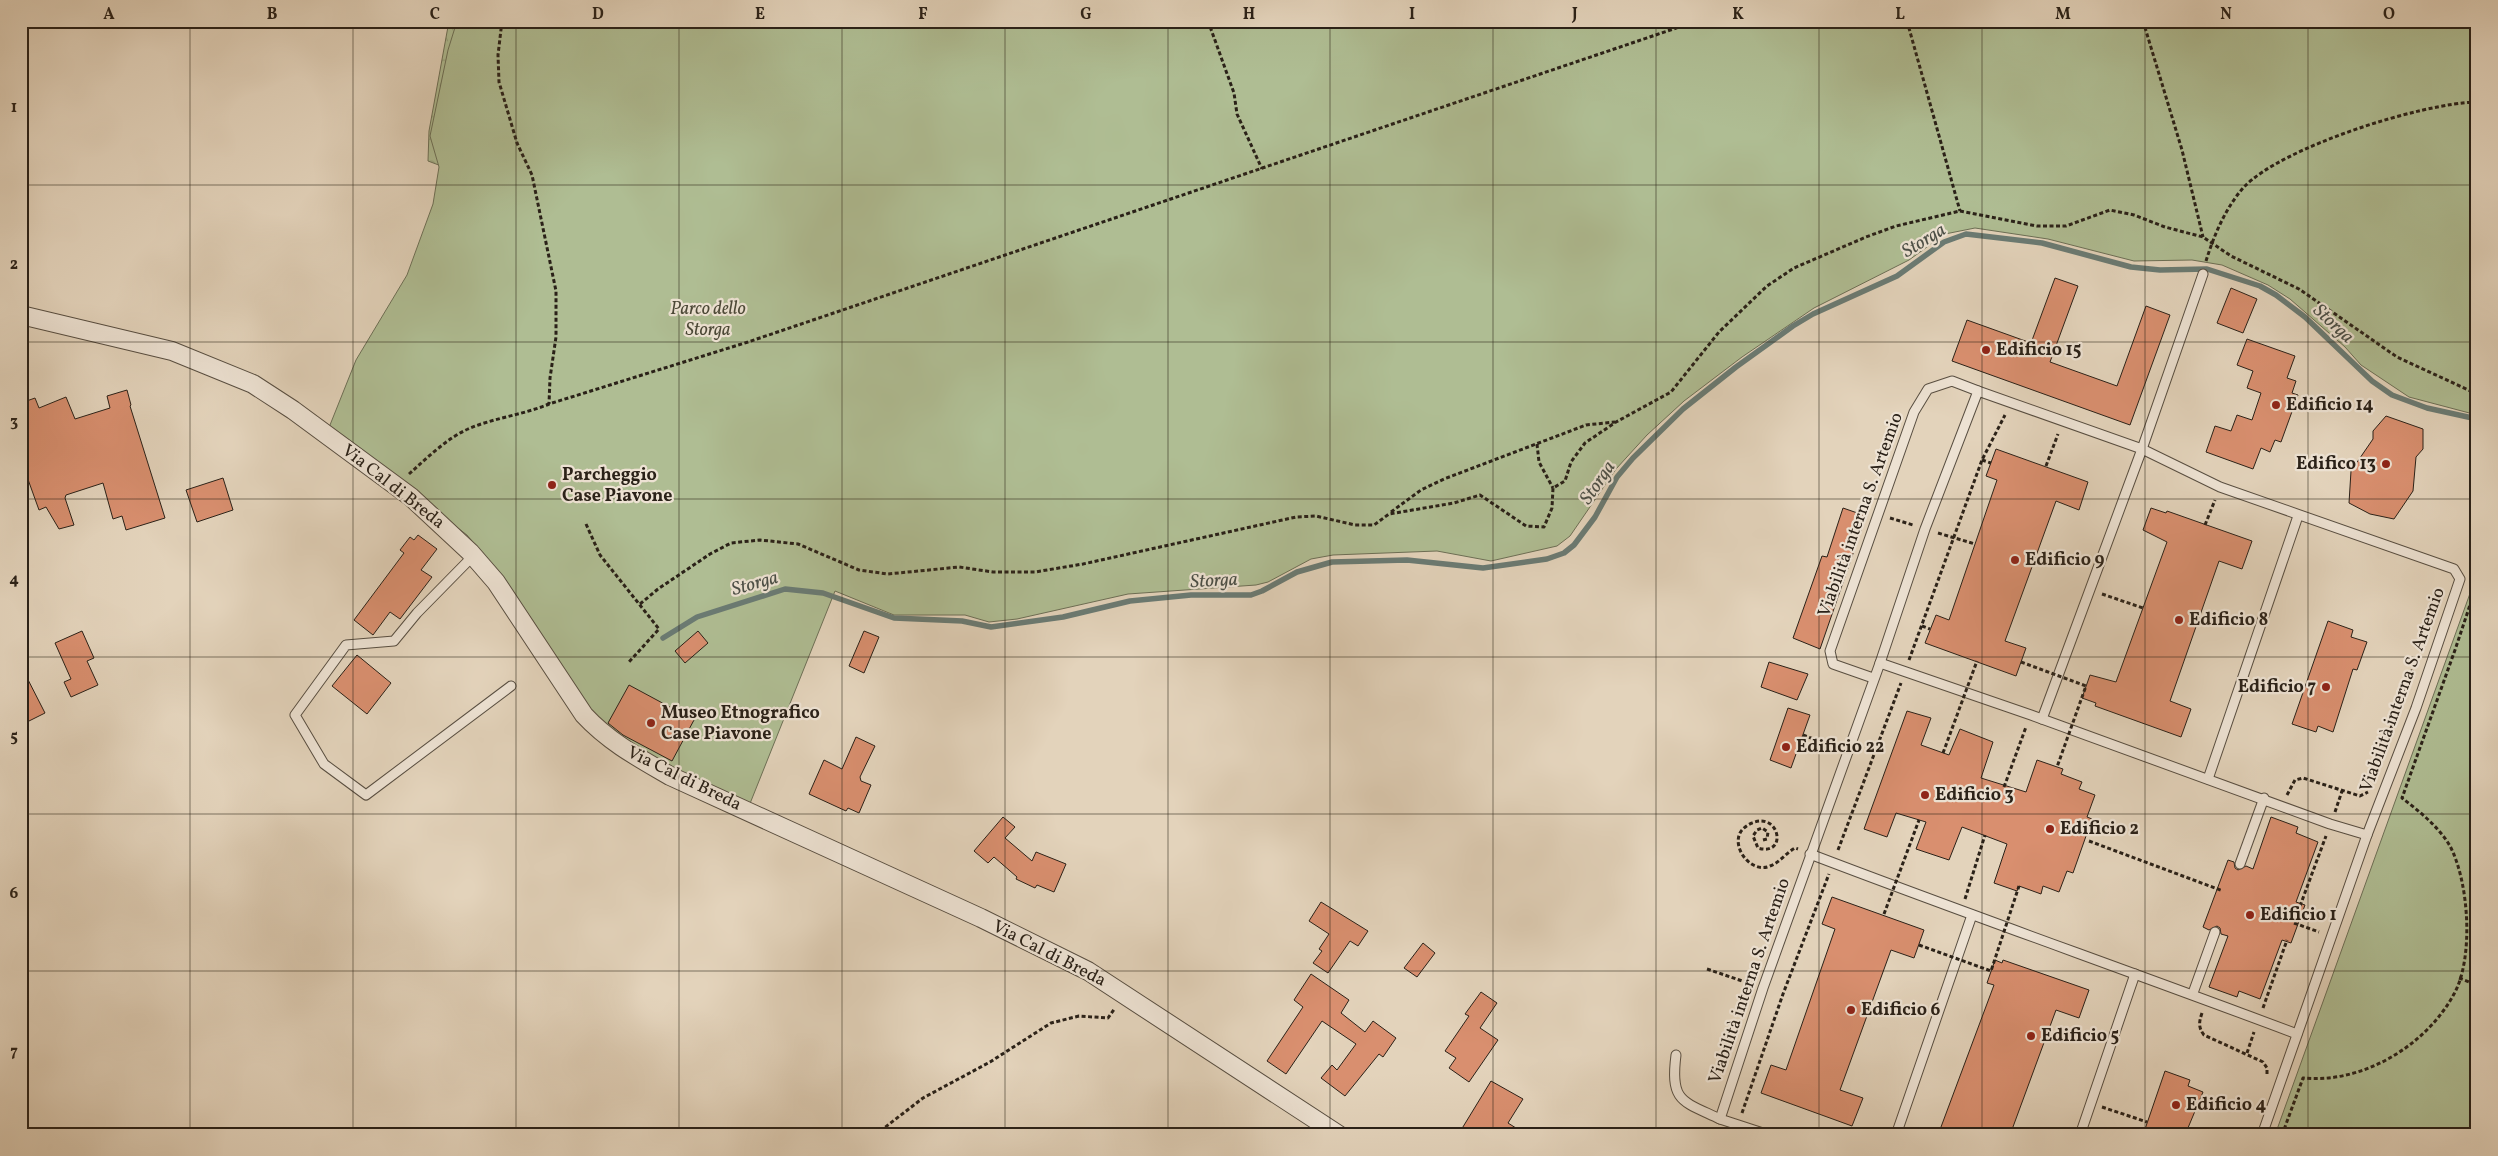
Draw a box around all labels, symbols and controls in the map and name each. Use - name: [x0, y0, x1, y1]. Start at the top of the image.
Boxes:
- text: A: [103, 4, 115, 26]
- text: B: [267, 4, 278, 26]
- text: C: [430, 4, 440, 26]
- text: D: [592, 4, 604, 26]
- text: E: [755, 4, 765, 26]
- text: F: [918, 4, 928, 26]
- text: G: [1080, 4, 1092, 26]
- text: H: [1243, 4, 1255, 26]
- text: I: [1409, 4, 1415, 26]
- text: J: [1571, 4, 1578, 26]
- text: K: [1732, 4, 1744, 26]
- text: L: [1895, 4, 1905, 26]
- text: M: [2055, 4, 2071, 26]
- text: N: [2220, 4, 2232, 26]
- text: O: [2383, 4, 2395, 26]
- text: 1: [11, 97, 17, 119]
- water label: Storga: [1897, 217, 1951, 265]
- text: 2: [10, 254, 18, 276]
- park label: Parco dello Storga: [670, 297, 746, 343]
- water label: Storga: [2307, 298, 2359, 350]
- place label: Edificio 15: [1996, 338, 2081, 363]
- marker: Edificio 15: [1980, 344, 1992, 356]
- place label: Edificio 14: [2286, 393, 2374, 418]
- marker: Edificio 14: [2270, 399, 2282, 411]
- street label: Viabilità interna S. Artemio: [1812, 409, 1910, 621]
- text: 3: [10, 411, 18, 433]
- street label: Via Cal di Breda: [336, 439, 450, 535]
- place label: Edifico 13: [2296, 452, 2376, 477]
- water label: Storga: [1574, 456, 1622, 510]
- marker: Edifico 13: [2380, 458, 2392, 470]
- place label: Parcheggio Case Piavone: [562, 463, 672, 509]
- marker: Parcheggio Case Piavone: [546, 479, 558, 491]
- place label: Edificio 9: [2025, 548, 2105, 573]
- marker: Edificio 9: [2009, 554, 2021, 566]
- water label: Storga: [729, 565, 781, 603]
- water label: Storga: [1190, 567, 1238, 595]
- text: 4: [9, 569, 19, 591]
- street label: Viabilità interna S. Artemio: [2354, 584, 2452, 796]
- place label: Edificio 8: [2189, 608, 2268, 633]
- marker: Edificio 8: [2173, 614, 2185, 626]
- place label: Edificio 7: [2238, 675, 2316, 700]
- marker: Edificio 7: [2320, 681, 2332, 693]
- place label: Museo Etnografico Case Piavone: [661, 701, 820, 747]
- marker: Museo Etnografico Case Piavone: [645, 717, 657, 729]
- text: 5: [10, 726, 18, 748]
- place label: Edificio 22: [1796, 735, 1884, 760]
- street label: Via Cal di Breda: [622, 740, 746, 818]
- marker: Edificio 22: [1780, 741, 1792, 753]
- place label: Edificio 3: [1935, 783, 2014, 808]
- marker: Edificio 3: [1919, 789, 1931, 801]
- place label: Edificio 2: [2060, 817, 2139, 842]
- marker: Edificio 2: [2044, 823, 2056, 835]
- street label: Viabilità interna S. Artemio: [1703, 875, 1797, 1087]
- text: 6: [10, 883, 19, 905]
- place label: Edificio 1: [2260, 903, 2337, 928]
- marker: Edificio 1: [2244, 909, 2256, 921]
- street label: Via Cal di Breda: [988, 915, 1110, 993]
- place label: Edificio 6: [1861, 998, 1941, 1023]
- marker: Edificio 6: [1845, 1004, 1857, 1016]
- place label: Edificio 5: [2041, 1024, 2119, 1049]
- marker: Edificio 5: [2025, 1030, 2037, 1042]
- text: 7: [10, 1041, 18, 1063]
- place label: Edificio 4: [2186, 1093, 2267, 1118]
- marker: Edificio 4: [2170, 1099, 2182, 1111]

